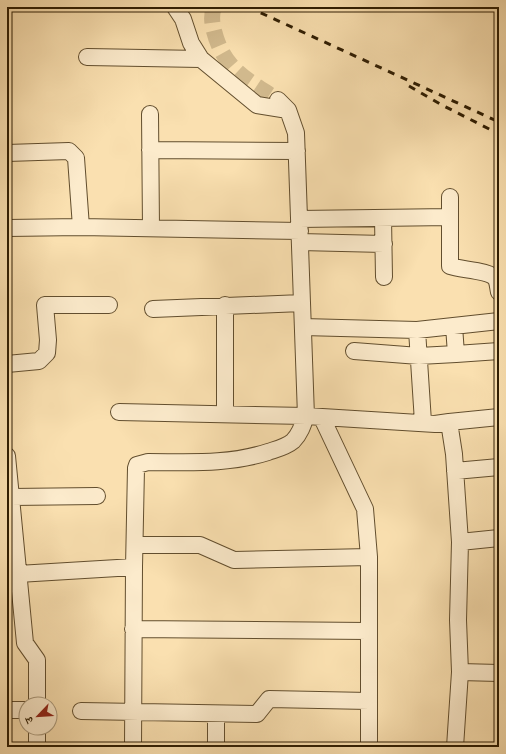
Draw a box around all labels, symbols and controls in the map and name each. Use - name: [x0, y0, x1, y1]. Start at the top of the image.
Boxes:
- north arrow: [18, 696, 58, 736]
- text: उ: [22, 713, 37, 726]

